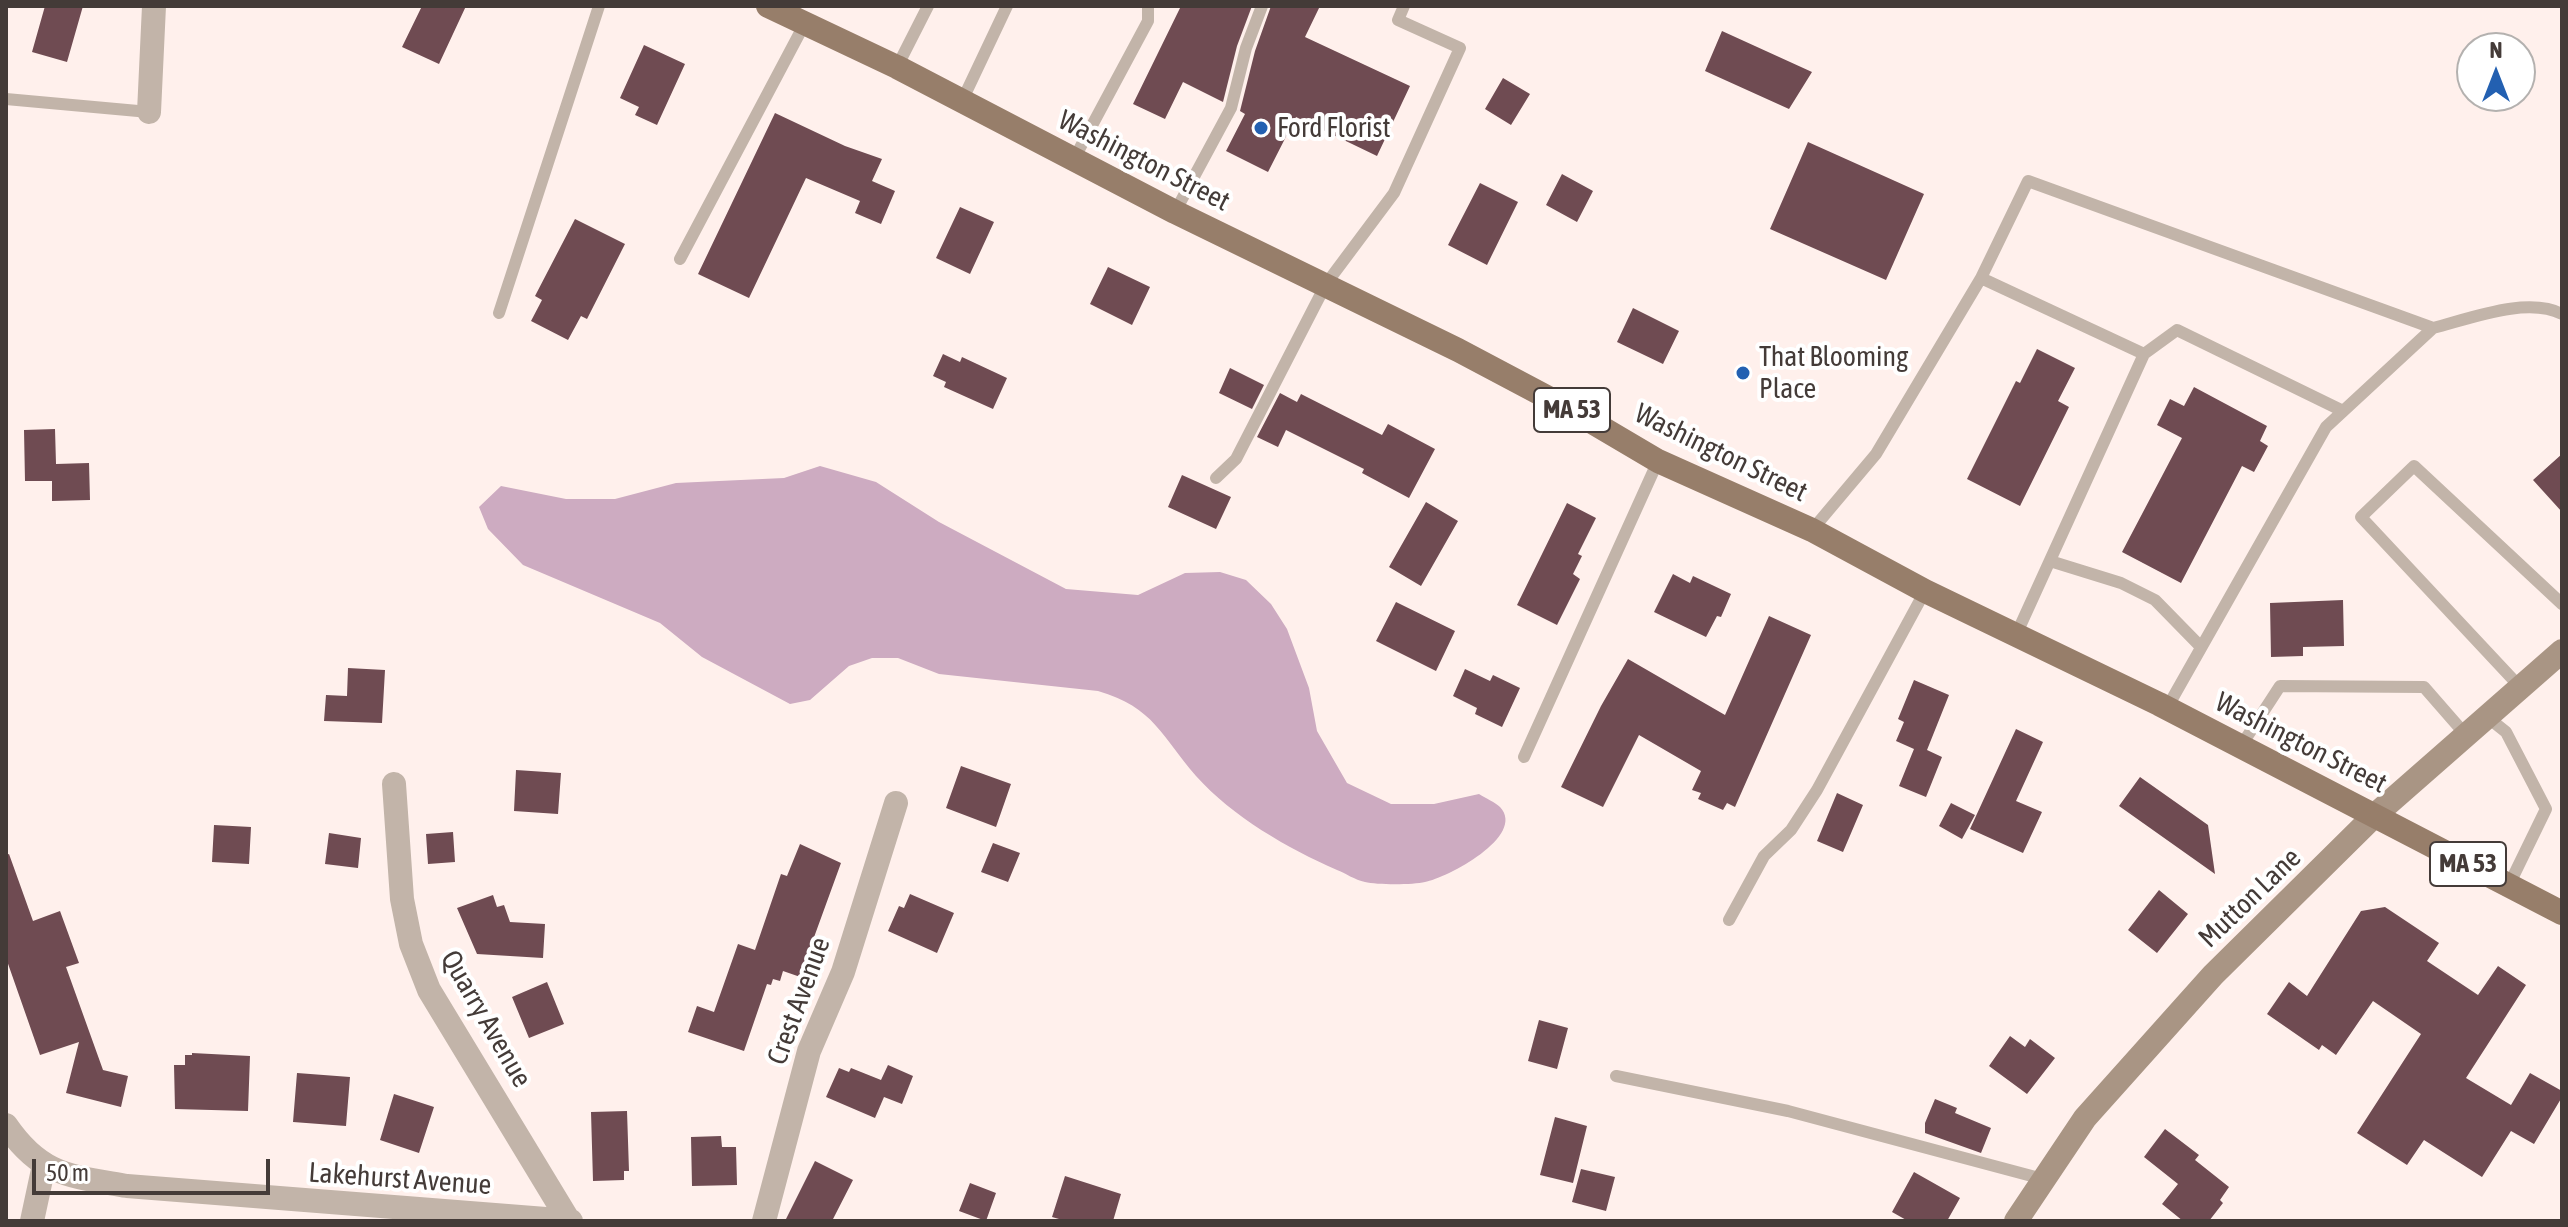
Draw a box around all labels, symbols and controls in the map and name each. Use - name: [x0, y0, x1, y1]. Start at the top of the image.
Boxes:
- north arrow: [2456, 32, 2536, 112]
- text: N: [2490, 37, 2502, 63]
- street label: Washington Street: [1053, 103, 1235, 219]
- place label: Ford Florist: [1277, 111, 1390, 145]
- marker: Ford Florist: [1252, 119, 1270, 137]
- place label: That Blooming Place: [1759, 340, 1908, 406]
- marker: That Blooming Place: [1734, 364, 1752, 382]
- road number: MA 53: [1534, 388, 1610, 432]
- street label: Washington Street: [1629, 397, 1813, 509]
- street label: Washington Street: [2210, 685, 2392, 801]
- street label: Mutton Lane: [2192, 841, 2308, 955]
- road number: MA 53: [2430, 842, 2506, 886]
- street label: Crest Avenue: [760, 933, 838, 1069]
- street label: Quarry Avenue: [433, 945, 539, 1093]
- scale bar: [36, 1143, 274, 1193]
- street label: Lakehurst Avenue: [308, 1156, 492, 1202]
- text: 50 m: [46, 1159, 89, 1186]

